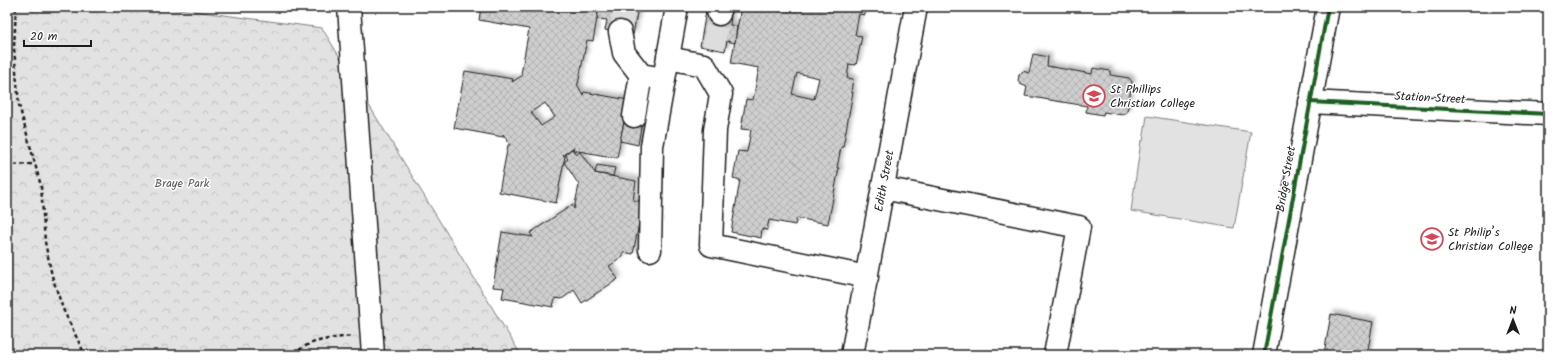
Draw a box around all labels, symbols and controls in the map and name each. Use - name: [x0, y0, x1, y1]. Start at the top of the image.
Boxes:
- scale bar: [24, 22, 91, 48]
- text: 20 m: [30, 27, 58, 46]
- place label: St Phillips Christian College: [1110, 80, 1196, 113]
- school or university icon: St Phillips Christian College: [1081, 83, 1107, 109]
- street label: Station Street: [1394, 87, 1466, 109]
- street label: Bridge Street: [1271, 144, 1301, 214]
- street label: Edith Street: [869, 148, 899, 213]
- park label: Braye Park: [155, 174, 210, 193]
- place label: St Philip’s Christian College: [1448, 223, 1534, 256]
- school or university icon: St Philip’s Christian College: [1419, 226, 1445, 252]
- north arrow: [1493, 300, 1533, 340]
- text: N: [1510, 302, 1517, 320]

